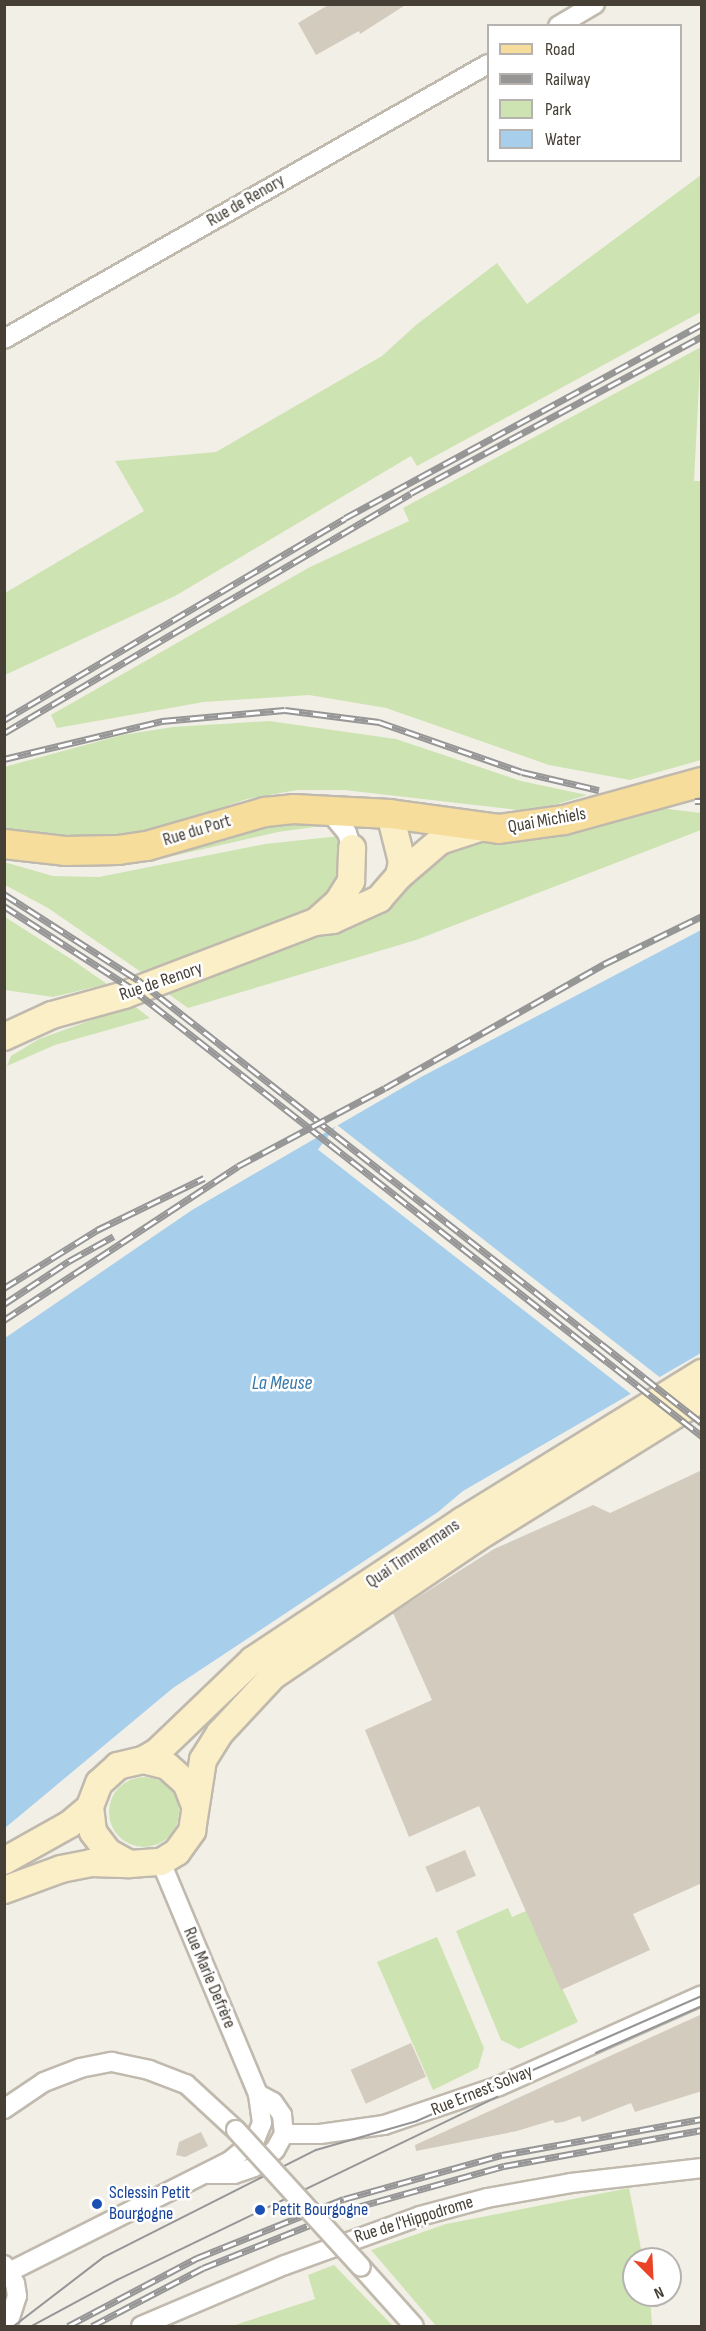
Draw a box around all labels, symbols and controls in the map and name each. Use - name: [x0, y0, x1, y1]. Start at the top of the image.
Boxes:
- legend: [487, 24, 682, 162]
- text: Road: [545, 39, 575, 60]
- text: Railway: [545, 69, 590, 90]
- text: Park: [545, 99, 571, 120]
- text: Water: [545, 129, 581, 150]
- street label: Rue de Renory: [203, 170, 289, 232]
- street label: Quai Michiels: [506, 804, 588, 838]
- street label: Rue du Port: [160, 810, 234, 852]
- street label: Rue de Renory: [117, 958, 205, 1006]
- water label: La Meuse: [252, 1371, 312, 1395]
- street label: Quai Timmermans: [362, 1515, 464, 1593]
- street label: Rue Marie Defrère: [178, 1924, 240, 2032]
- street label: Rue Ernest Solvay: [428, 2061, 536, 2121]
- place label: Sclessin Petit Bourgogne: [109, 2183, 190, 2226]
- street label: Rue de l'Hippodrome: [352, 2192, 476, 2248]
- marker: Sclessin Petit Bourgogne: [90, 2197, 104, 2211]
- place label: Petit Bourgogne: [272, 2199, 368, 2221]
- marker: Petit Bourgogne: [253, 2203, 267, 2217]
- north arrow: [622, 2247, 682, 2307]
- text: N: [651, 2282, 666, 2302]

